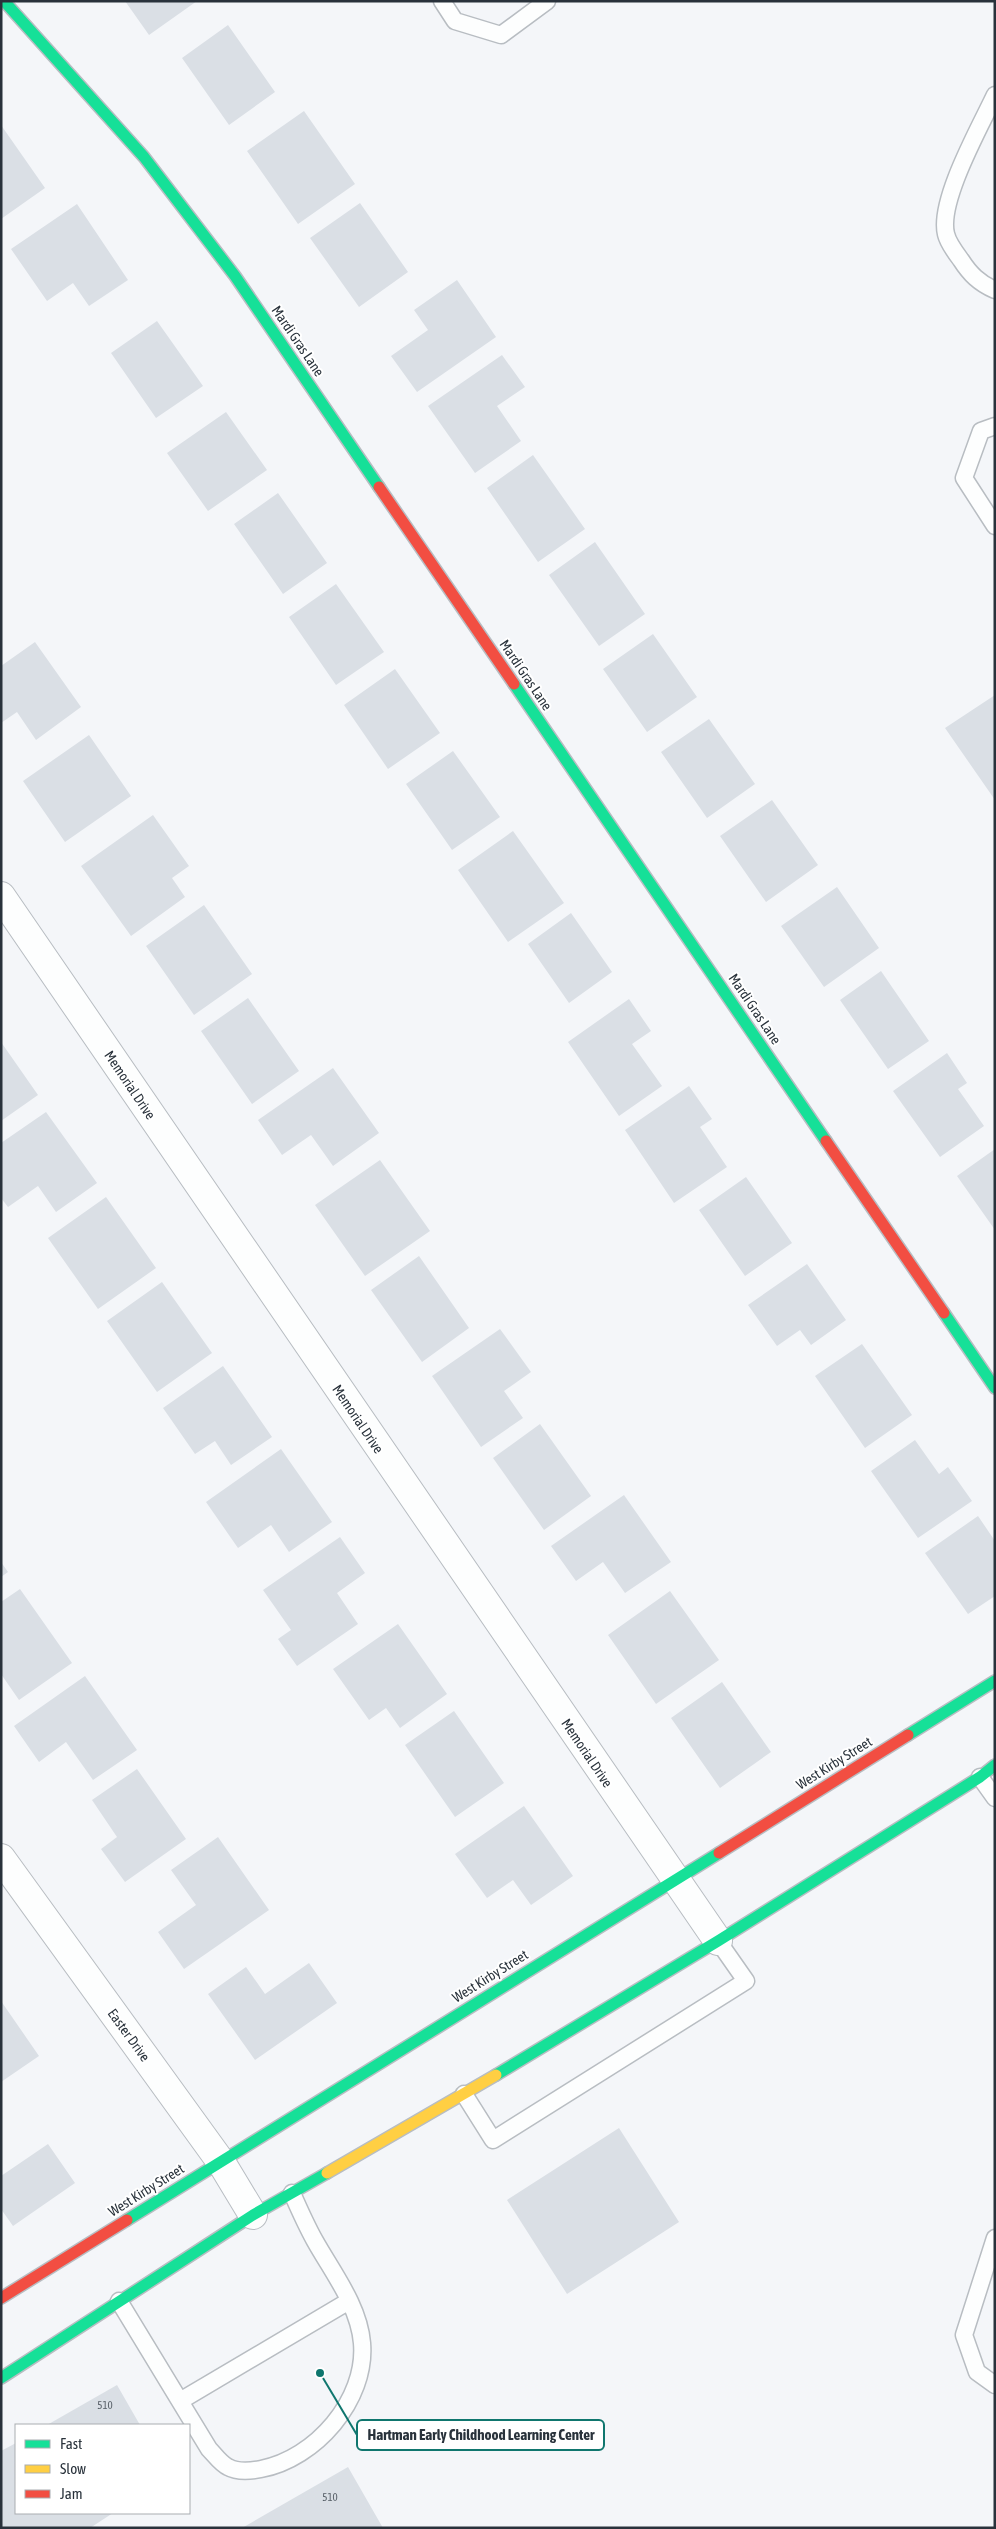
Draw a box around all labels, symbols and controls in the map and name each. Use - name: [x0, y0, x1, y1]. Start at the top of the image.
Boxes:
- street label: Mardi Gras Lane: [269, 303, 327, 379]
- street label: Mardi Gras Lane: [497, 637, 555, 713]
- street label: Mardi Gras Lane: [726, 971, 784, 1047]
- street label: Memorial Drive: [101, 1048, 159, 1122]
- street label: Memorial Drive: [329, 1382, 387, 1456]
- street label: Memorial Drive: [558, 1716, 616, 1790]
- street label: West Kirby Street: [793, 1733, 875, 1793]
- street label: West Kirby Street: [449, 1946, 531, 2006]
- street label: Easter Drive: [105, 2006, 153, 2064]
- street label: West Kirby Street: [105, 2160, 187, 2220]
- house number: 510: [97, 2399, 113, 2411]
- callout: Hartman Early Childhood Learning Center: [357, 2420, 604, 2450]
- legend: [15, 2424, 190, 2514]
- text: Hartman Early Childhood Learning Center: [368, 2426, 595, 2443]
- text: Fast: [60, 2435, 82, 2452]
- text: Slow: [60, 2460, 86, 2477]
- text: Jam: [60, 2485, 83, 2502]
- house number: 510: [322, 2491, 338, 2503]

